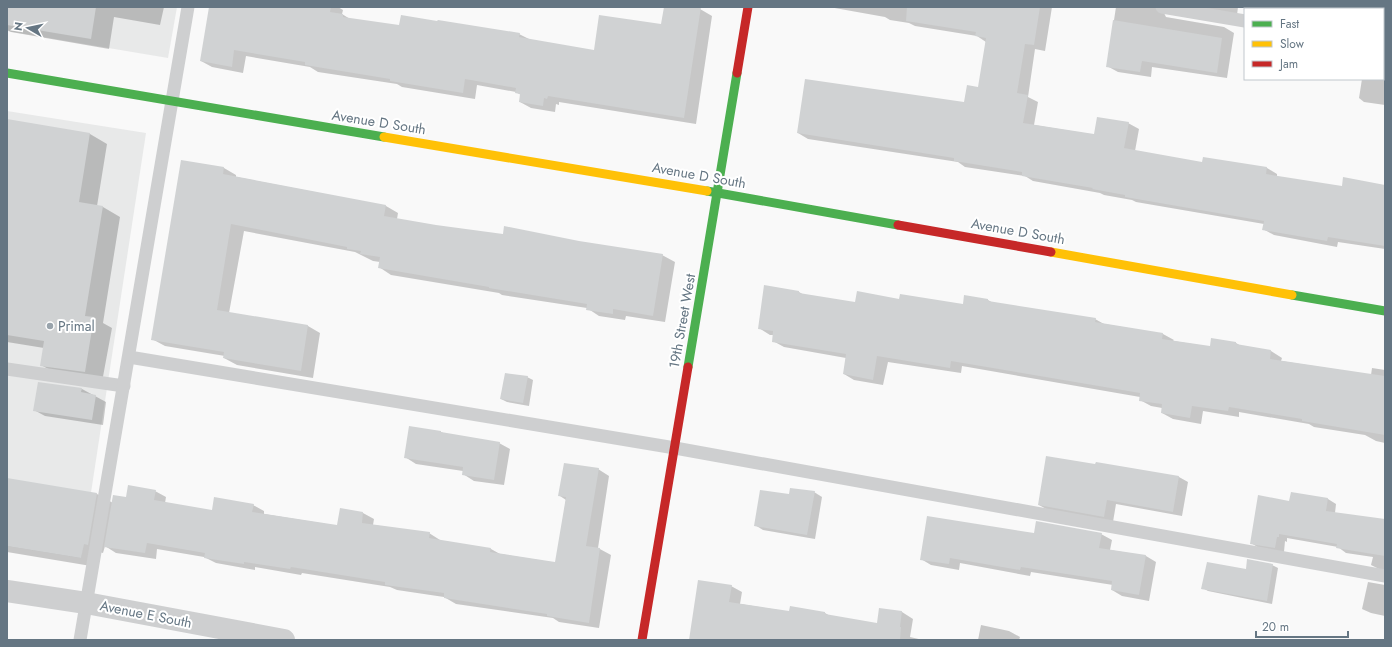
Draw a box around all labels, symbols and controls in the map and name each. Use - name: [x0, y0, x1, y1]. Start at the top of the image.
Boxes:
- north arrow: [8, 8, 48, 48]
- legend: [1244, 8, 1384, 80]
- text: Fast: [1280, 15, 1299, 33]
- text: N: [10, 21, 27, 32]
- text: Slow: [1280, 35, 1305, 53]
- text: Jam: [1278, 55, 1298, 73]
- street label: Avenue D South: [331, 105, 427, 139]
- street label: Avenue D South: [651, 157, 747, 193]
- street label: Avenue D South: [970, 213, 1066, 249]
- street label: 19th Street West: [664, 271, 700, 370]
- place label: Primal: [58, 316, 95, 336]
- marker: Primal: [45, 321, 55, 331]
- street label: Avenue E South: [98, 595, 194, 633]
- scale bar: [1256, 613, 1348, 639]
- text: 20 m: [1262, 618, 1289, 636]

